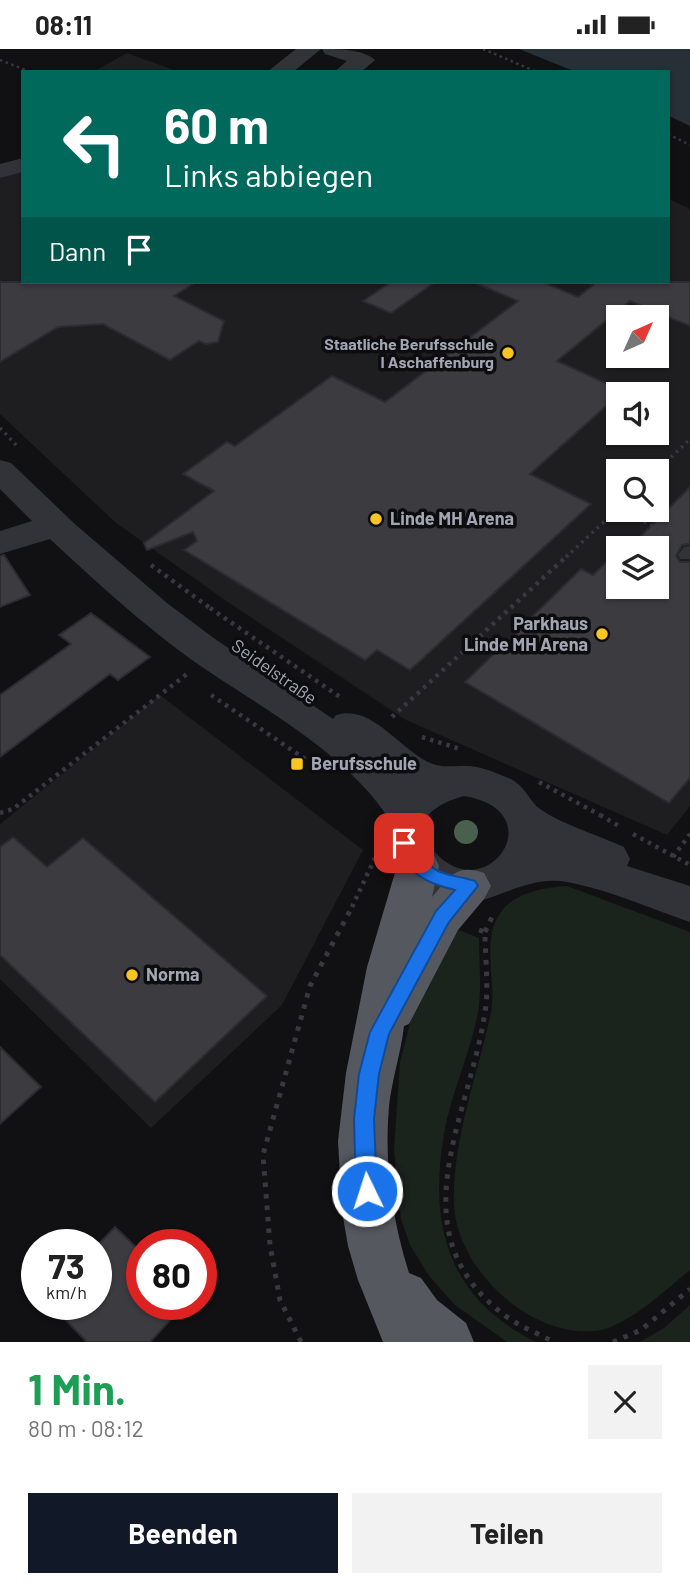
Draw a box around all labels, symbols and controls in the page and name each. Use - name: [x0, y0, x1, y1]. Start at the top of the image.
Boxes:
- text: 08:11: [35, 9, 92, 40]
- text: 60 m: [164, 95, 269, 154]
- icon: left: [49, 98, 140, 189]
- text: Links abbiegen: [164, 155, 373, 193]
- icon: arrive: [120, 231, 158, 269]
- text: Dann: [49, 235, 106, 266]
- north arrow: [606, 305, 668, 367]
- map controls: [606, 305, 669, 599]
- place label: Staatliche Berufsschule I Aschaffenburg: [324, 334, 494, 371]
- marker: Staatliche Berufsschule I Aschaffenburg: [500, 345, 516, 361]
- button: sound: [606, 382, 669, 445]
- button: search: [606, 459, 669, 522]
- place label: Linde MH Arena: [390, 507, 514, 529]
- marker: Linde MH Arena: [368, 511, 384, 527]
- button: layers: [606, 536, 669, 599]
- place label: Parkhaus Linde MH Arena: [464, 612, 588, 655]
- marker: Parkhaus Linde MH Arena: [594, 626, 610, 642]
- street label: Seidelstraße: [228, 634, 321, 709]
- place label: Berufsschule: [311, 752, 417, 774]
- marker: Berufsschule: [289, 756, 305, 772]
- pin: [374, 813, 434, 873]
- icon: arrive: [385, 824, 423, 862]
- place label: Norma: [146, 963, 199, 985]
- marker: Norma: [124, 967, 140, 983]
- position arrow: [330, 1154, 404, 1228]
- speed limit sign: 80: [126, 1229, 217, 1320]
- text: 73: [48, 1244, 85, 1286]
- text: km/h: [46, 1281, 87, 1303]
- text: 1 Min.: [28, 1363, 126, 1413]
- button: close: [588, 1365, 662, 1439]
- text: 80 m · 08:12: [28, 1414, 144, 1442]
- button: Beenden: [28, 1493, 338, 1573]
- button: Teilen: [352, 1493, 662, 1573]

